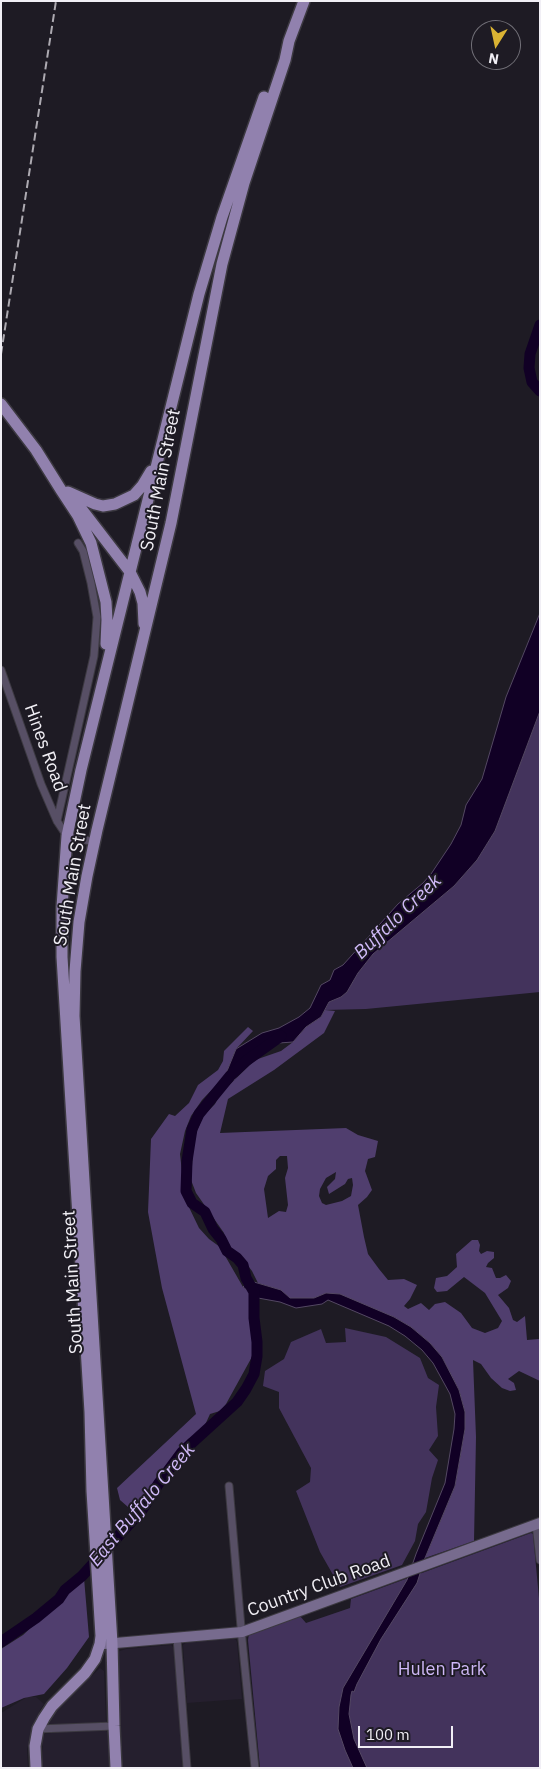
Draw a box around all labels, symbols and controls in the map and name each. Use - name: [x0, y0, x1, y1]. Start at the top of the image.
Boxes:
- north arrow: [471, 20, 521, 70]
- text: N: [487, 49, 500, 69]
- street label: South Main Street: [137, 407, 185, 553]
- street label: Hines Road: [19, 701, 71, 795]
- street label: South Main Street: [50, 802, 96, 948]
- water label: Buffalo Creek: [350, 870, 446, 964]
- street label: South Main Street: [58, 1209, 88, 1355]
- water label: East Buffalo Creek: [84, 1439, 200, 1571]
- street label: Country Club Road: [245, 1550, 393, 1622]
- park label: Hulen Park: [398, 1659, 486, 1681]
- scale bar: [361, 1716, 456, 1748]
- text: 100 m: [366, 1725, 410, 1744]

